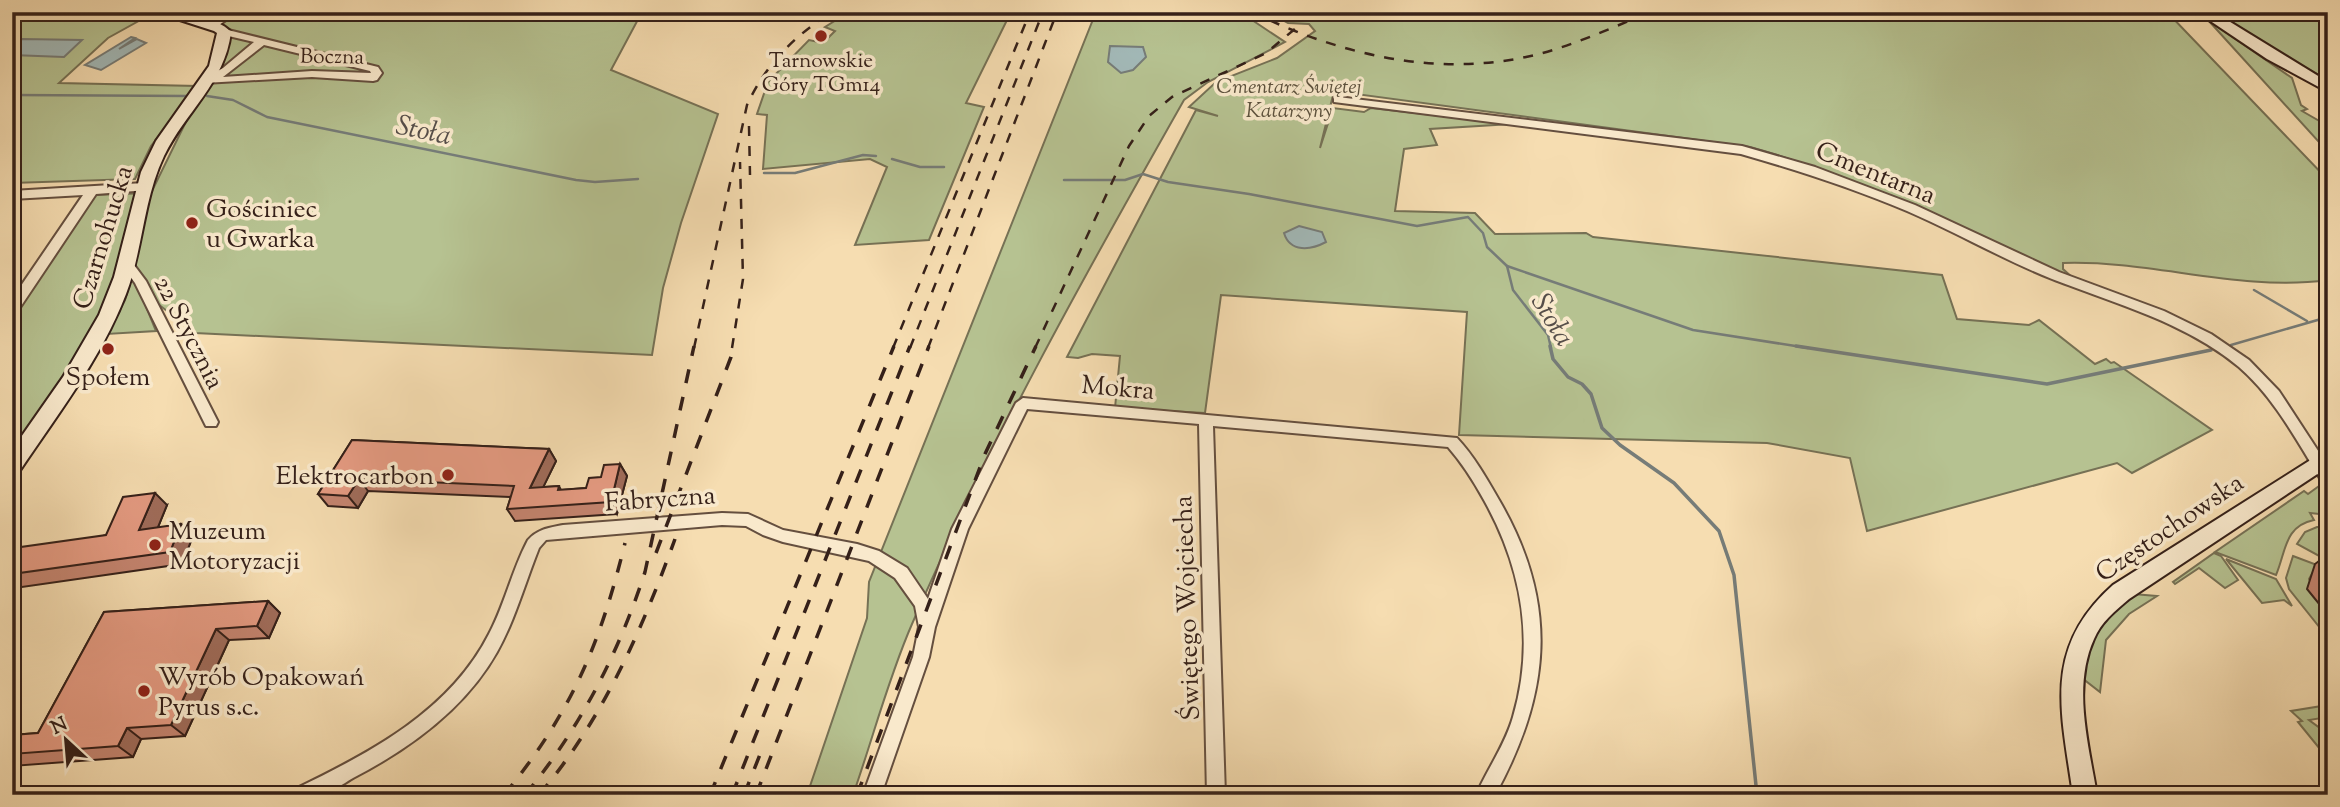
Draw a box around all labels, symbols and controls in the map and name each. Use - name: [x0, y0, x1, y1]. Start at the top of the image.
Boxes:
- marker: Tarnowskie Góry TGm14: [813, 28, 829, 44]
- street label: Boczna: [300, 42, 365, 74]
- place label: Tarnowskie Góry TGm14: [762, 47, 880, 101]
- park label: Cmentarz Świętej Katarzyny: [1216, 73, 1362, 127]
- water label: Stoła: [392, 107, 455, 157]
- street label: Cmentarna: [1809, 133, 1941, 215]
- street label: Czarnohucka: [65, 161, 144, 314]
- place label: Gościniec u Gwarka: [206, 192, 318, 259]
- marker: Gościniec u Gwarka: [184, 215, 200, 231]
- street label: 22 Stycznia: [143, 270, 232, 396]
- water label: Stoła: [1520, 286, 1583, 355]
- marker: Społem: [100, 341, 116, 357]
- place label: Społem: [66, 360, 150, 397]
- street label: Mokra: [1080, 368, 1156, 411]
- place label: Elektrocarbon: [276, 459, 434, 496]
- street label: Częstochowska: [2089, 466, 2252, 592]
- marker: Elektrocarbon: [440, 467, 456, 483]
- street label: Fabryczna: [603, 478, 717, 523]
- street label: Świętego Wojciecha: [1166, 495, 1211, 721]
- place label: Muzeum Motoryzacji: [169, 514, 300, 581]
- marker: Muzeum Motoryzacji: [147, 537, 163, 553]
- place label: Wyrób Opakowań Pyrus s.c.: [158, 660, 364, 727]
- marker: Wyrób Opakowań Pyrus s.c.: [136, 683, 152, 699]
- north arrow: [32, 706, 102, 776]
- text: N: [47, 712, 72, 742]

